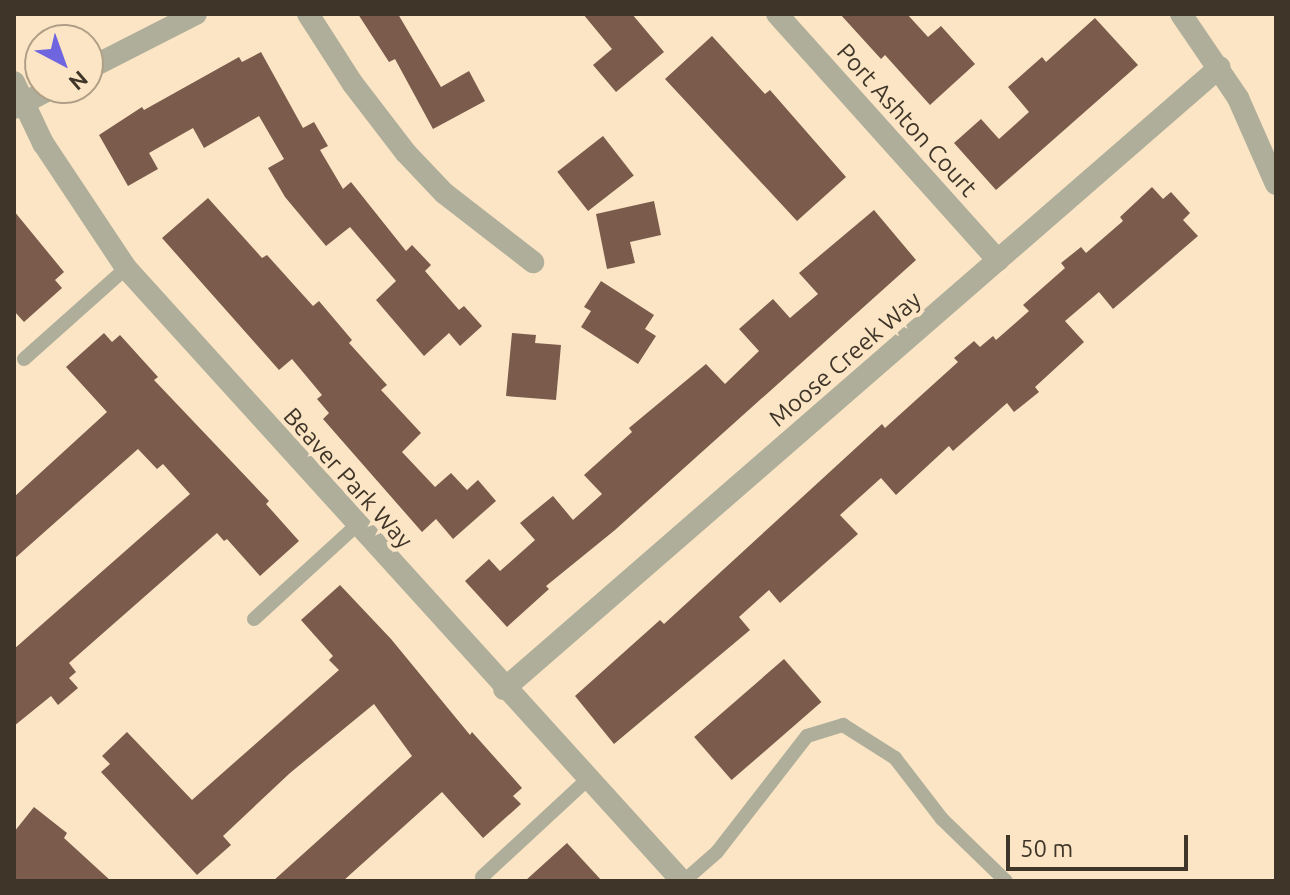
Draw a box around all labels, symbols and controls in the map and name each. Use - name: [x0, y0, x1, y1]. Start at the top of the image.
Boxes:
- north arrow: [24, 24, 104, 104]
- street label: Port Ashton Court: [831, 38, 983, 202]
- text: N: [64, 66, 93, 96]
- street label: Moose Creek Way: [763, 285, 927, 433]
- street label: Beaver Park Way: [277, 402, 419, 554]
- scale bar: [1010, 819, 1192, 869]
- text: 50 m: [1020, 835, 1073, 862]

